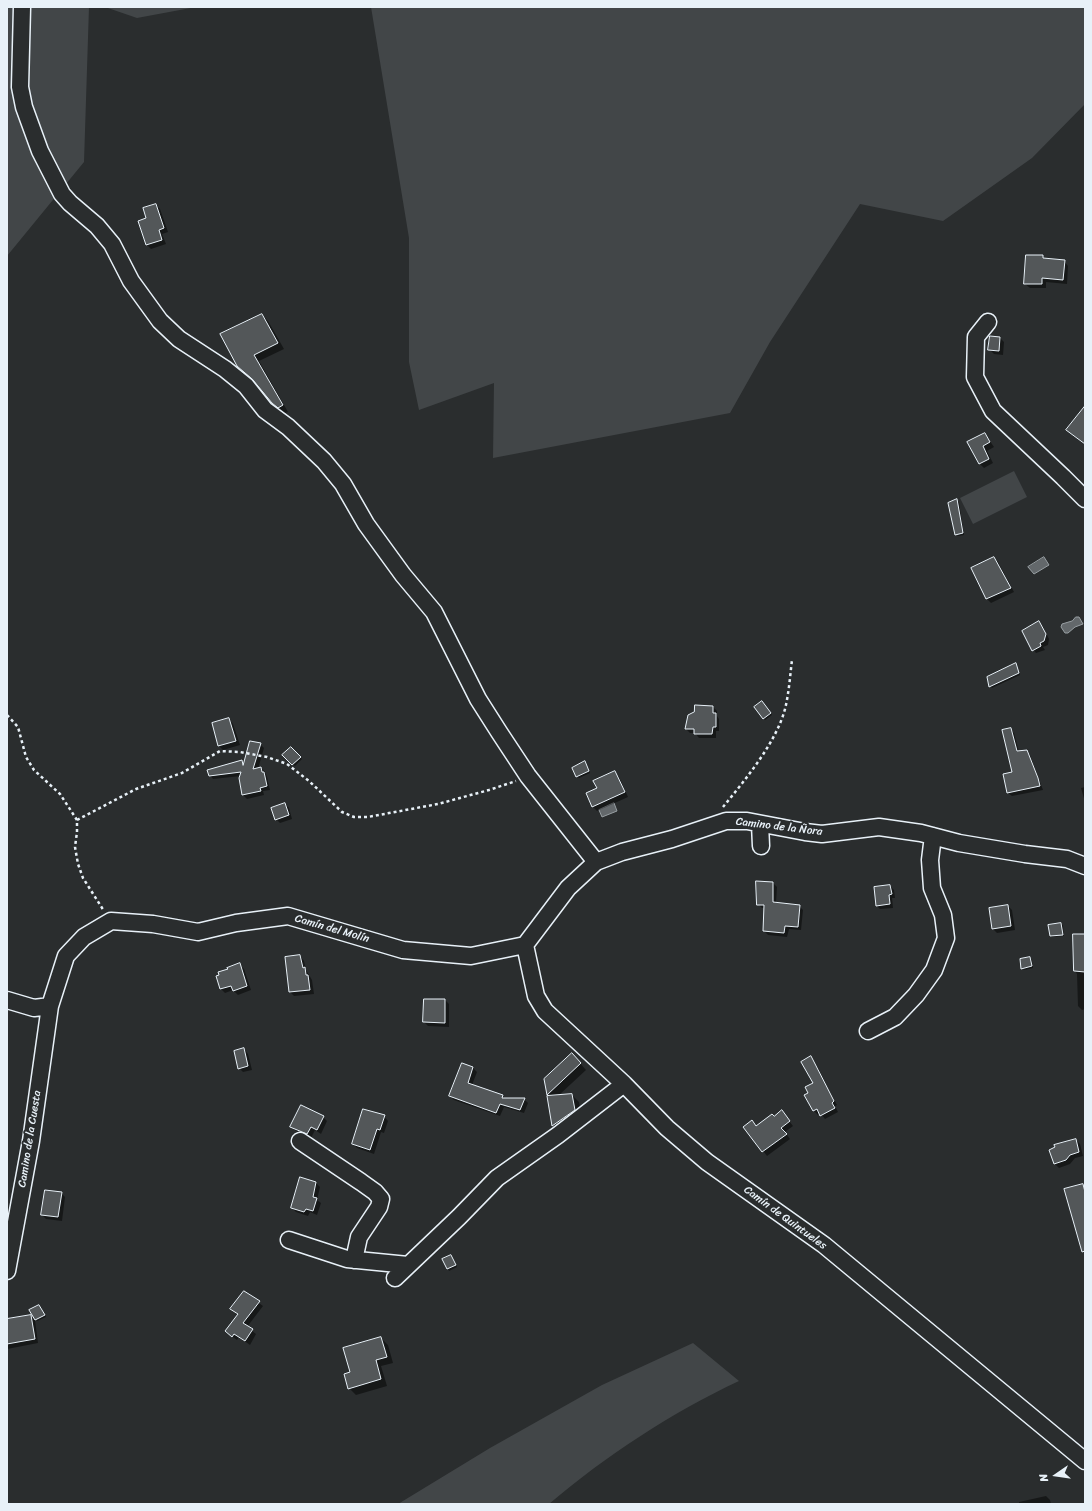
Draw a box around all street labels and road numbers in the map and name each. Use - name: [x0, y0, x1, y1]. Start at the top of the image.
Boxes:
- street label: Camino de la Ñora: [735, 815, 823, 839]
- street label: Camín del Molín: [293, 912, 371, 946]
- street label: Camino de la Cuesta: [16, 1090, 44, 1188]
- street label: Camín de Quintueles: [741, 1184, 829, 1252]

